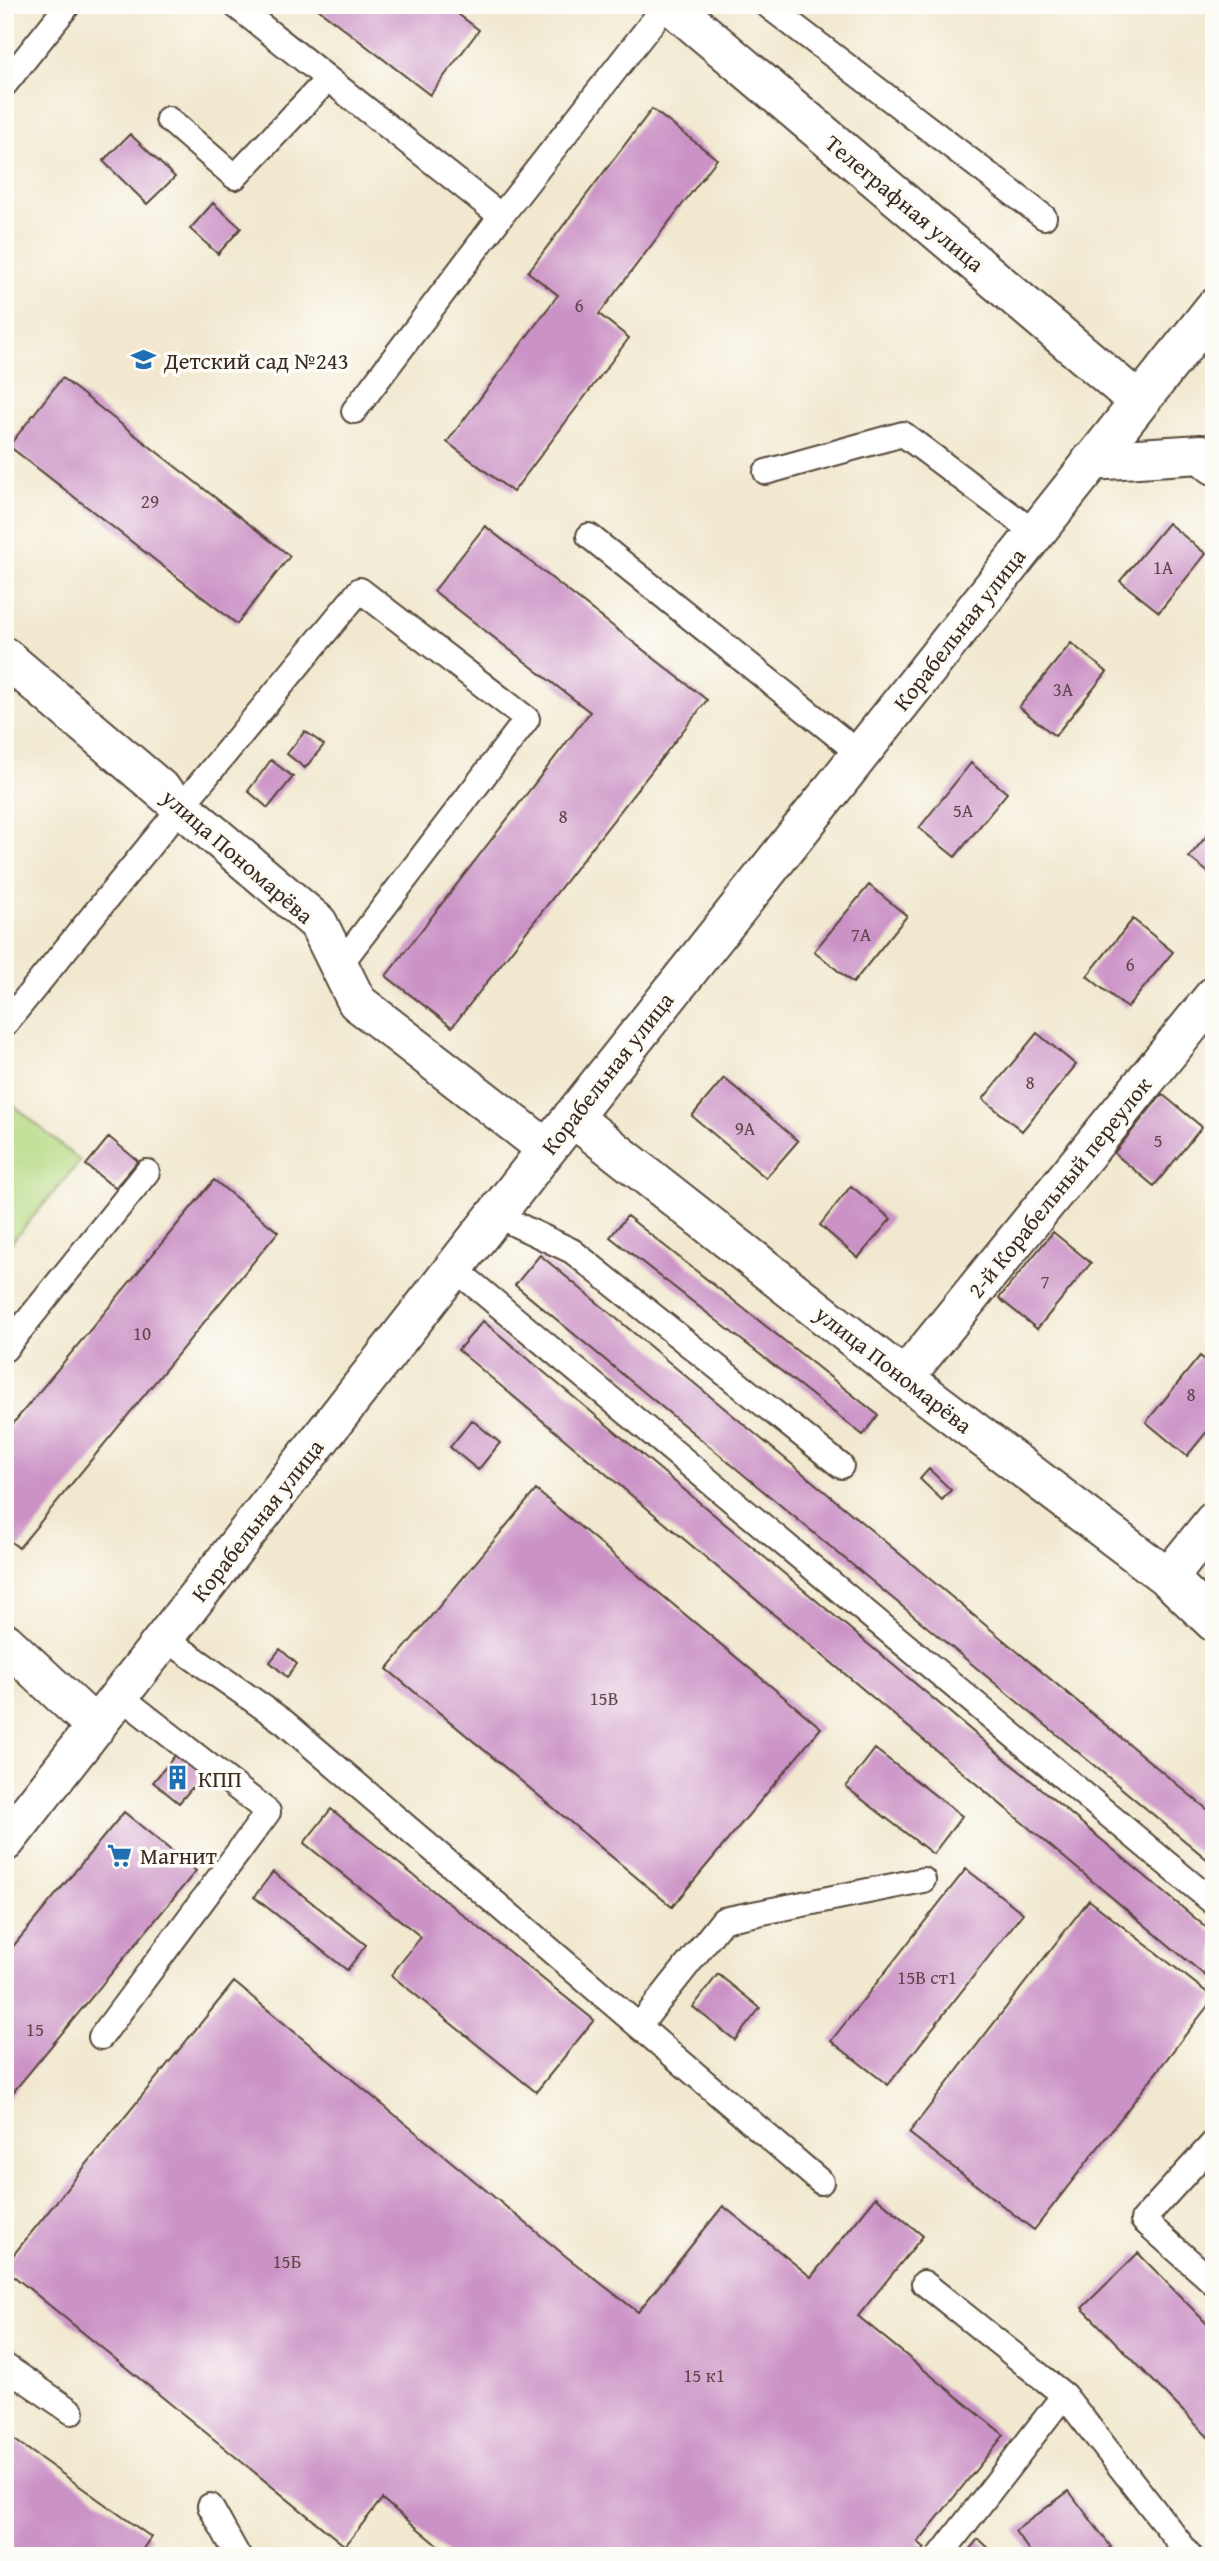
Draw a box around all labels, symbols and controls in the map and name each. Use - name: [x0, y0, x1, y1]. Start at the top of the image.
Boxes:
- street label: Телеграфная улица: [818, 126, 992, 280]
- house number: 6: [574, 291, 584, 319]
- place label: Детский сад №243: [163, 344, 349, 377]
- school or university icon: Детский сад №243: [130, 346, 158, 374]
- house number: 29: [141, 487, 159, 515]
- street label: Корабельная улица: [885, 541, 1033, 717]
- house number: 1А: [1153, 553, 1174, 581]
- house number: 3А: [1053, 675, 1074, 703]
- street label: улица Пономарёва: [154, 780, 321, 931]
- house number: 5А: [953, 796, 974, 824]
- house number: 8: [558, 802, 568, 830]
- house number: 7А: [851, 920, 872, 948]
- house number: 6: [1125, 950, 1135, 978]
- street label: Корабельная улица: [533, 985, 681, 1161]
- house number: 8: [1025, 1068, 1035, 1096]
- street label: 2-й Корабельный переулок: [959, 1069, 1159, 1305]
- house number: 9А: [735, 1114, 756, 1142]
- house number: 5: [1153, 1126, 1163, 1154]
- house number: 7: [1040, 1267, 1050, 1295]
- street label: улица Пономарёва: [808, 1296, 980, 1441]
- house number: 10: [133, 1319, 151, 1347]
- house number: 8: [1186, 1380, 1196, 1408]
- street label: Корабельная улица: [183, 1432, 331, 1608]
- house number: 15В: [589, 1684, 619, 1712]
- place label: КПП: [198, 1762, 242, 1795]
- building icon: КПП: [164, 1764, 192, 1792]
- place label: Магнит: [140, 1839, 217, 1872]
- supermarket icon: Магнит: [106, 1841, 134, 1869]
- house number: 15В ст1: [897, 1963, 957, 1991]
- house number: 15: [26, 2015, 44, 2043]
- house number: 15Б: [272, 2247, 302, 2275]
- house number: 15 к1: [683, 2361, 725, 2389]

